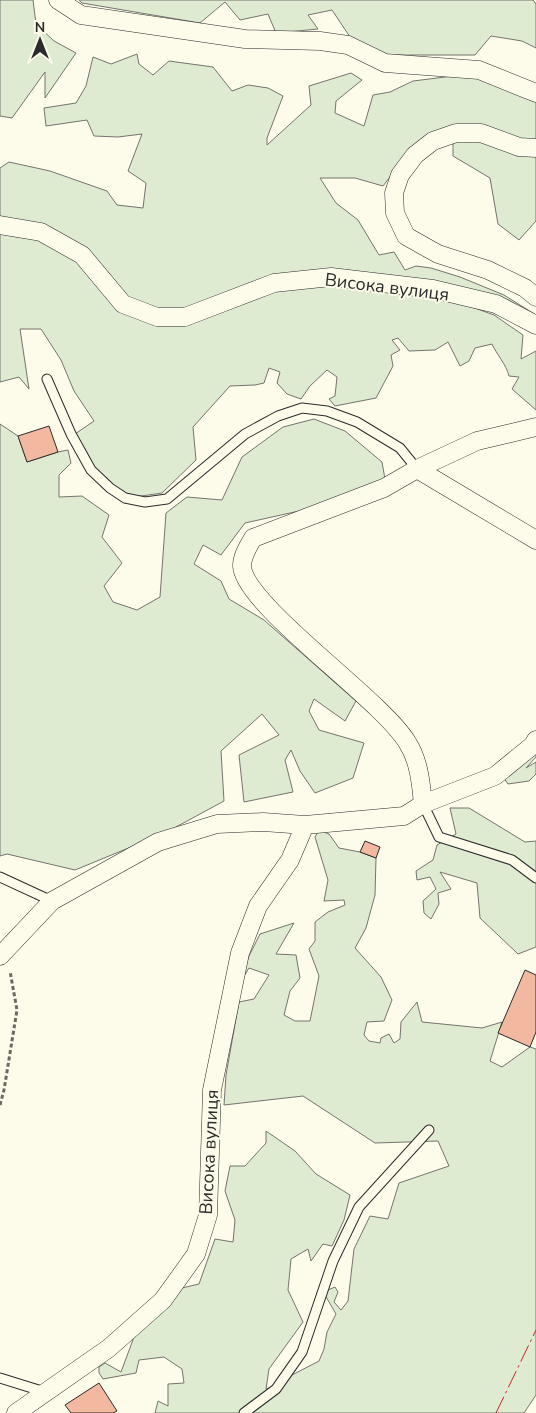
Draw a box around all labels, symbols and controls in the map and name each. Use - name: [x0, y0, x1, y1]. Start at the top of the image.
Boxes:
- north arrow: [15, 15, 65, 65]
- text: N: [35, 18, 45, 37]
- street label: Висока вулиця: [323, 267, 451, 307]
- street label: Висока вулиця: [194, 1089, 224, 1215]

